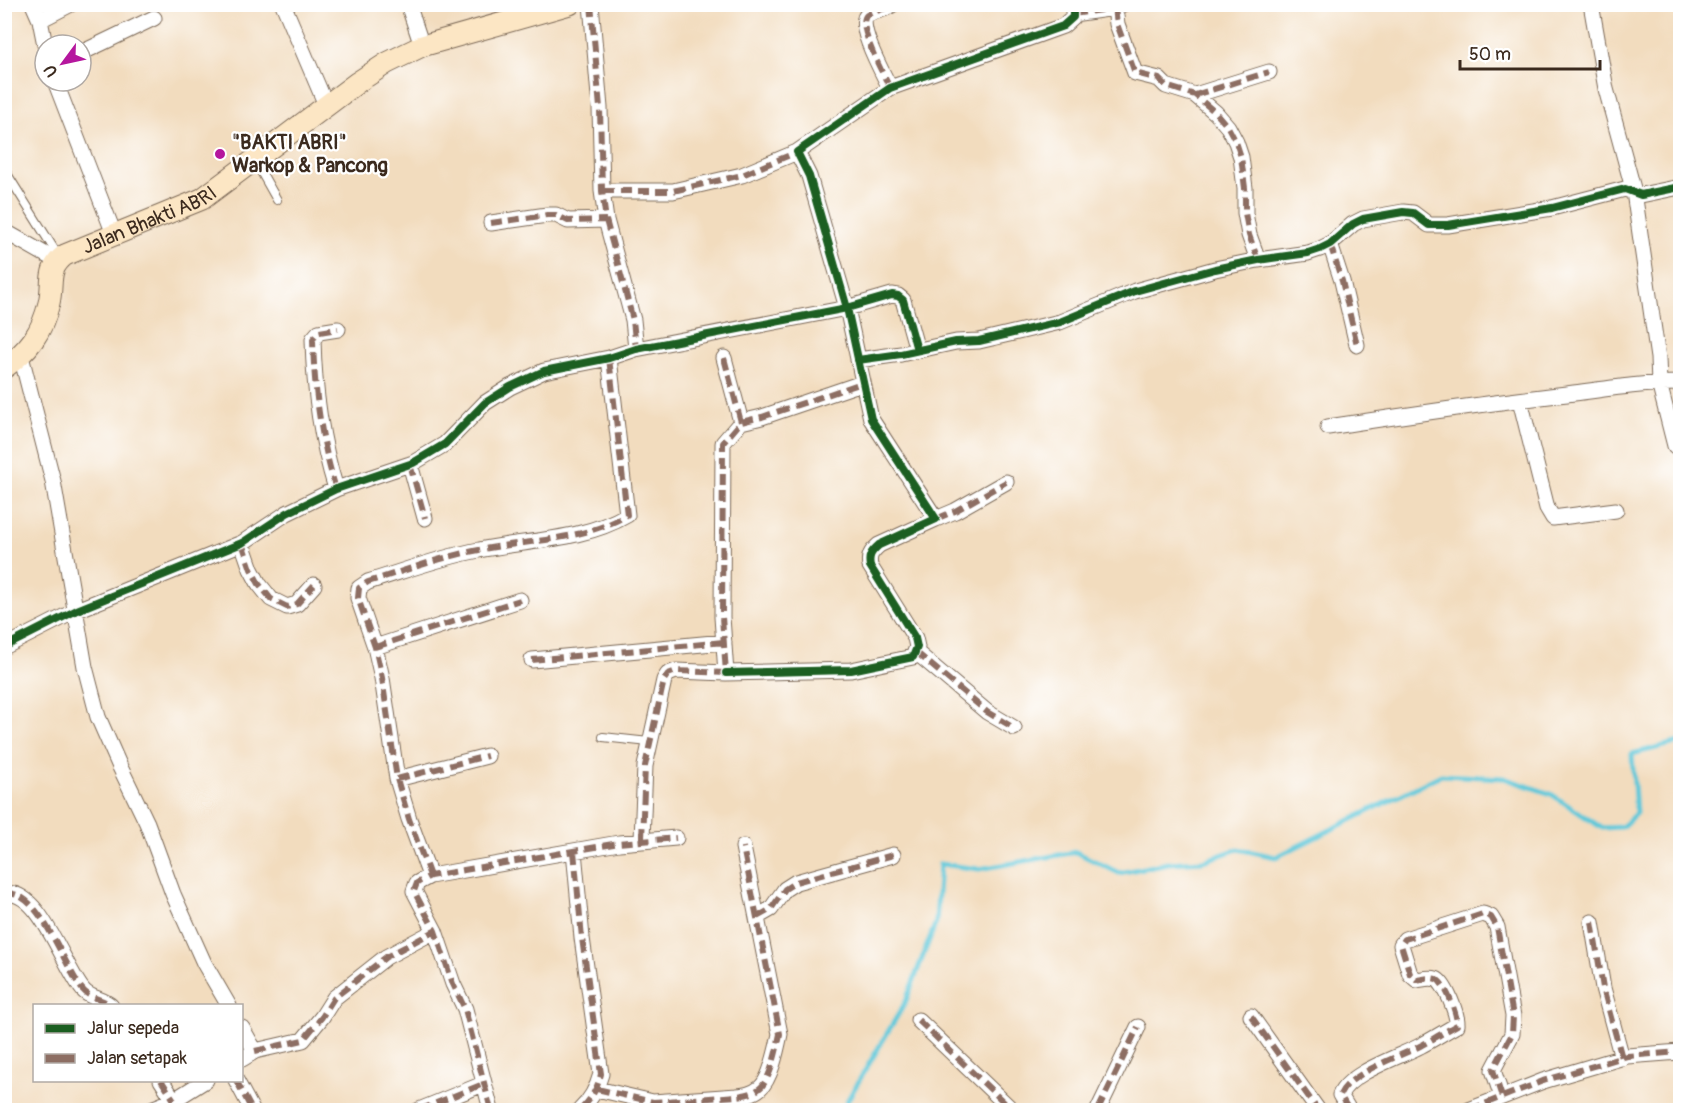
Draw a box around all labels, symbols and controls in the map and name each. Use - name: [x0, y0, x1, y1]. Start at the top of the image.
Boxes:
- north arrow: [33, 33, 93, 93]
- scale bar: [1460, 33, 1600, 71]
- text: 50 m: [1469, 43, 1511, 66]
- text: U: [40, 60, 63, 81]
- place label: "BAKTI ABRI" Warkop & Pancong: [232, 130, 388, 178]
- marker: "BAKTI ABRI" Warkop & Pancong: [213, 147, 227, 161]
- street label: Jalan Bhakti ABRI: [79, 180, 222, 260]
- legend: [33, 1004, 243, 1082]
- text: Jalur sepeda: [87, 1017, 179, 1040]
- text: Jalan setapak: [87, 1047, 188, 1070]

